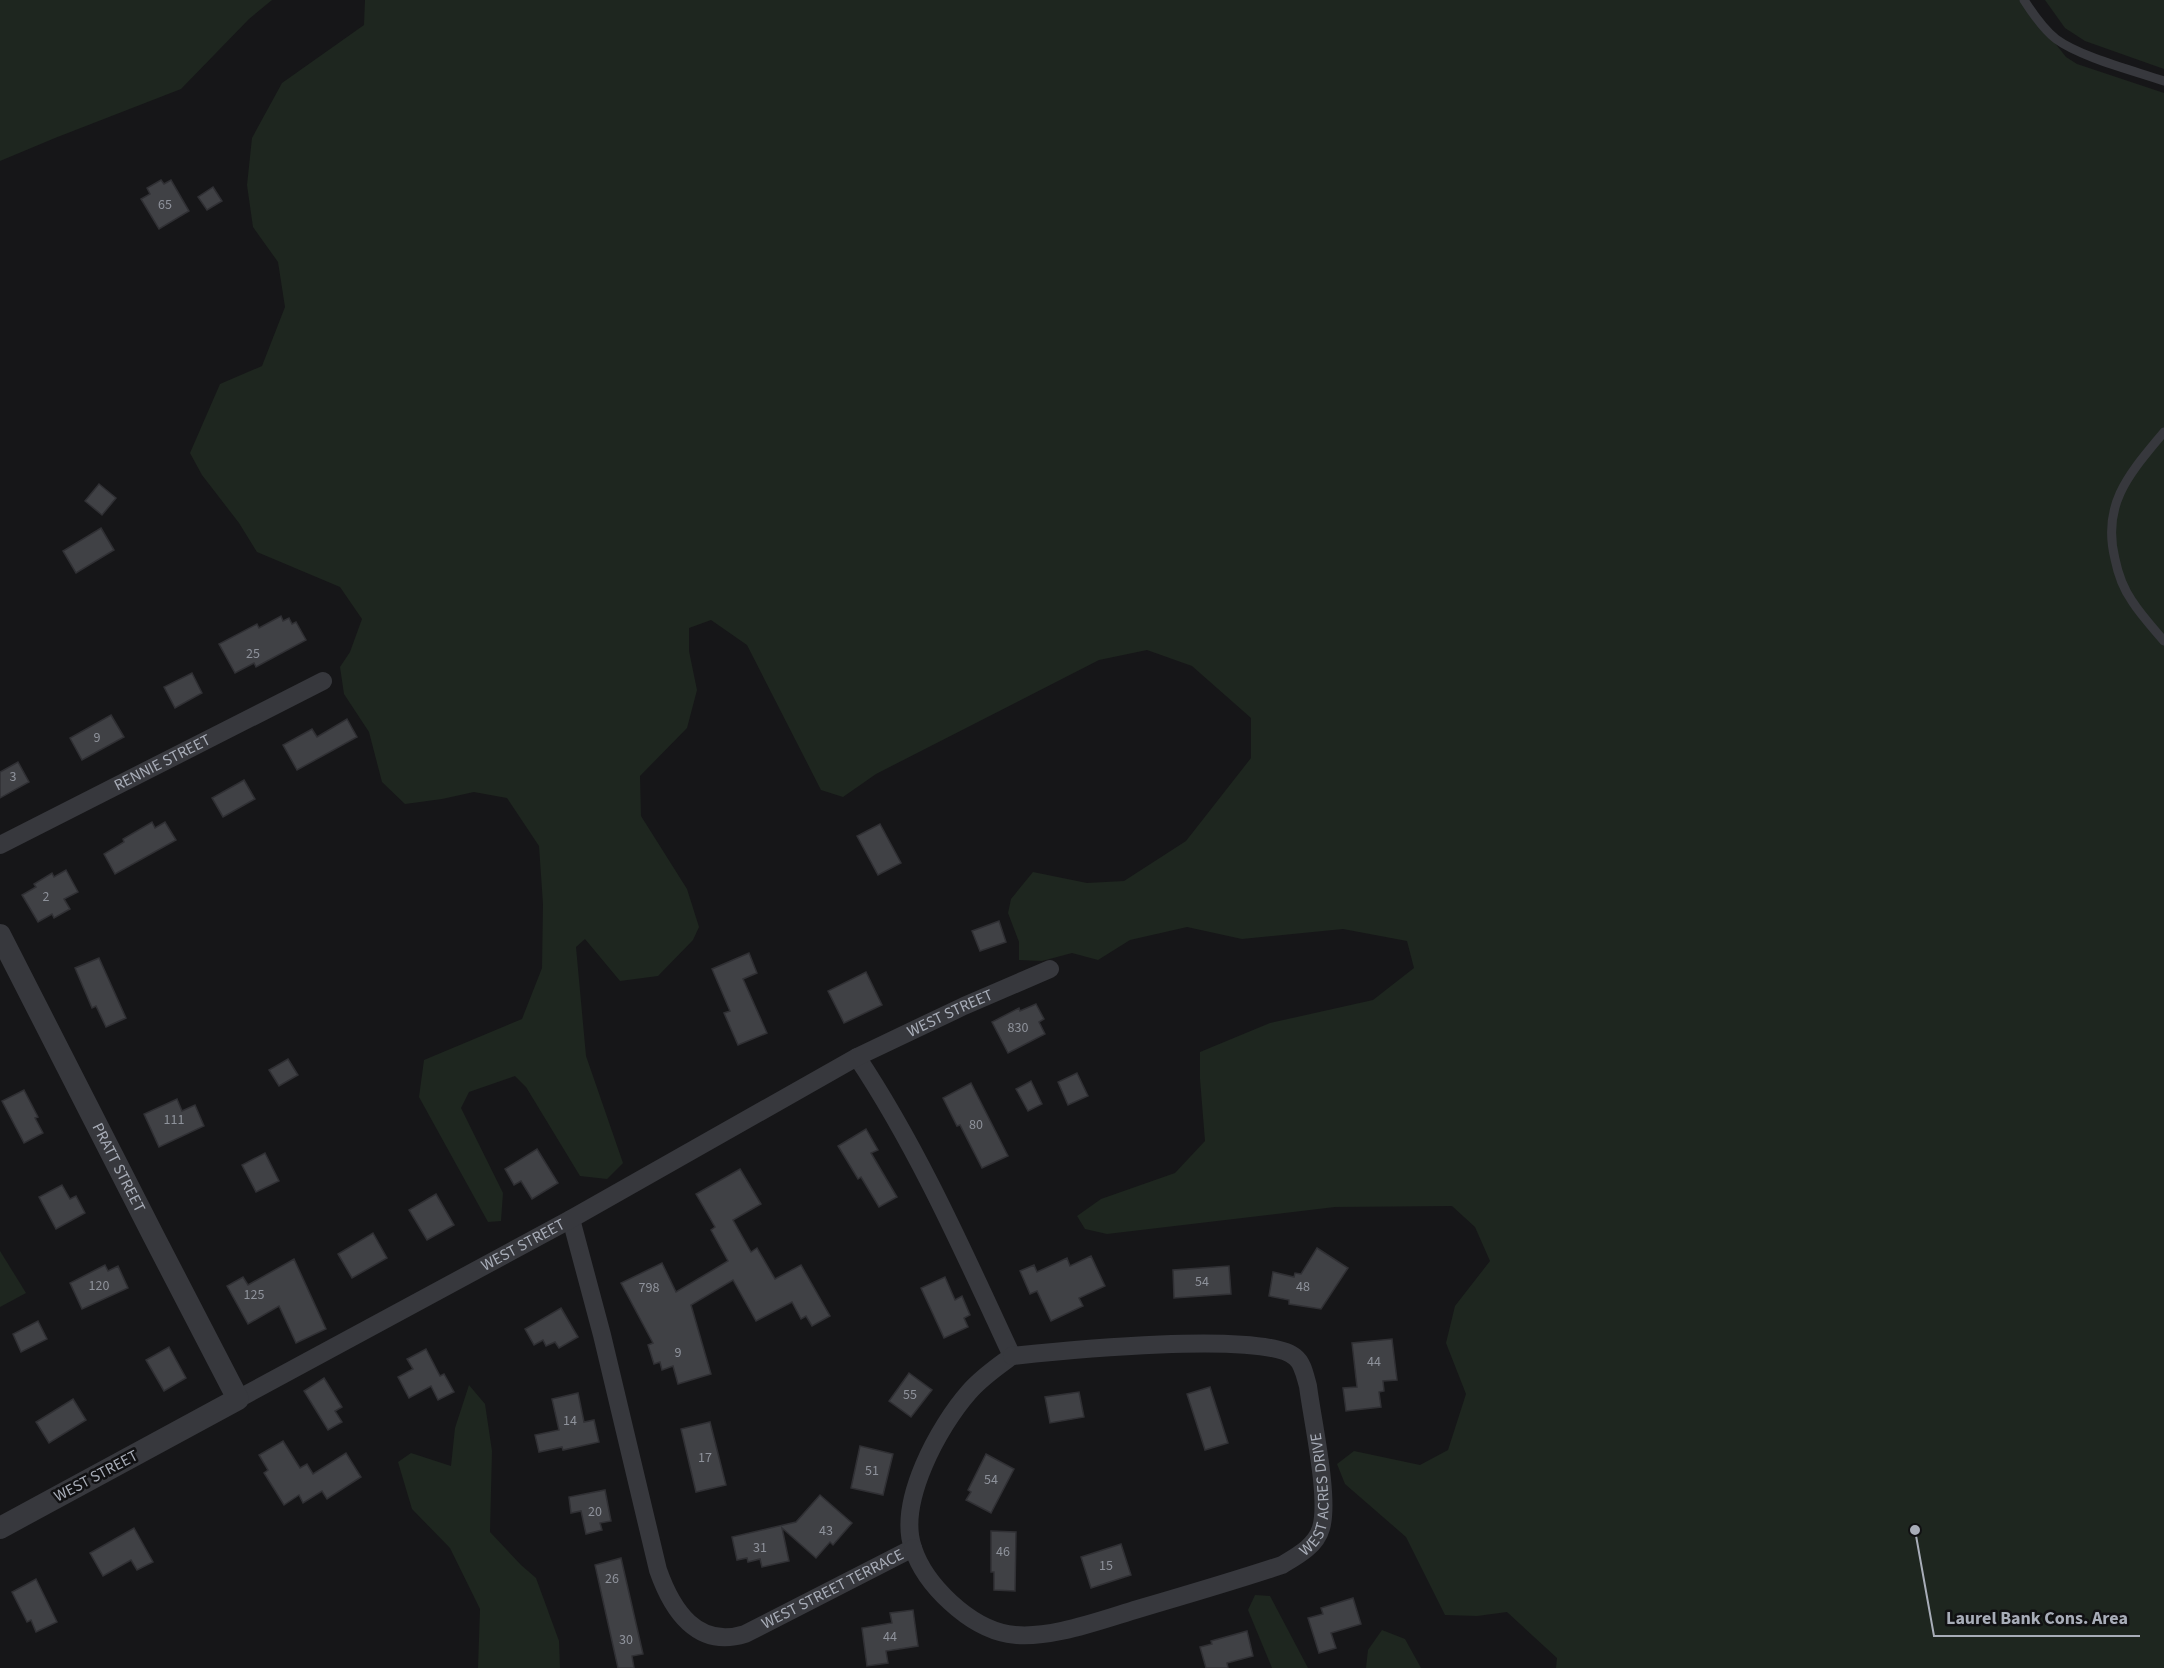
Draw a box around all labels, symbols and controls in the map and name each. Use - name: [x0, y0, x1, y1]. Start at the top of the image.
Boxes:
- house number: 65: [158, 195, 172, 215]
- house number: 25: [246, 644, 260, 664]
- house number: 9: [94, 728, 101, 748]
- street label: RENNIE STREET: [110, 729, 215, 796]
- house number: 3: [10, 767, 17, 787]
- house number: 2: [43, 887, 50, 907]
- street label: WEST STREET: [903, 984, 997, 1043]
- house number: 830: [1008, 1018, 1028, 1038]
- house number: 111: [164, 1110, 184, 1130]
- house number: 80: [969, 1115, 983, 1135]
- street label: PRATT STREET: [87, 1119, 151, 1216]
- street label: WEST STREET: [477, 1213, 569, 1277]
- house number: 54: [1195, 1272, 1209, 1292]
- house number: 120: [89, 1276, 109, 1296]
- house number: 48: [1296, 1277, 1310, 1297]
- house number: 798: [639, 1278, 659, 1298]
- house number: 125: [244, 1285, 264, 1305]
- house number: 9: [675, 1343, 682, 1363]
- house number: 44: [1367, 1352, 1381, 1372]
- house number: 55: [903, 1385, 917, 1405]
- house number: 14: [563, 1411, 577, 1431]
- street label: WEST ACRES DRIVE: [1294, 1431, 1335, 1561]
- street label: WEST STREET: [50, 1444, 142, 1507]
- house number: 17: [698, 1448, 712, 1468]
- house number: 51: [865, 1461, 879, 1481]
- house number: 54: [984, 1470, 998, 1490]
- house number: 20: [588, 1502, 602, 1522]
- house number: 43: [819, 1521, 833, 1541]
- house number: 31: [753, 1538, 767, 1558]
- house number: 46: [996, 1542, 1010, 1562]
- street label: WEST STREET TERRACE: [758, 1544, 908, 1635]
- house number: 15: [1099, 1556, 1113, 1576]
- house number: 26: [605, 1569, 619, 1589]
- callout: Laurel Bank Cons. Area: [1934, 1600, 2140, 1636]
- text: Laurel Bank Cons. Area: [1946, 1606, 2128, 1631]
- house number: 44: [883, 1627, 897, 1647]
- house number: 30: [619, 1630, 633, 1650]

